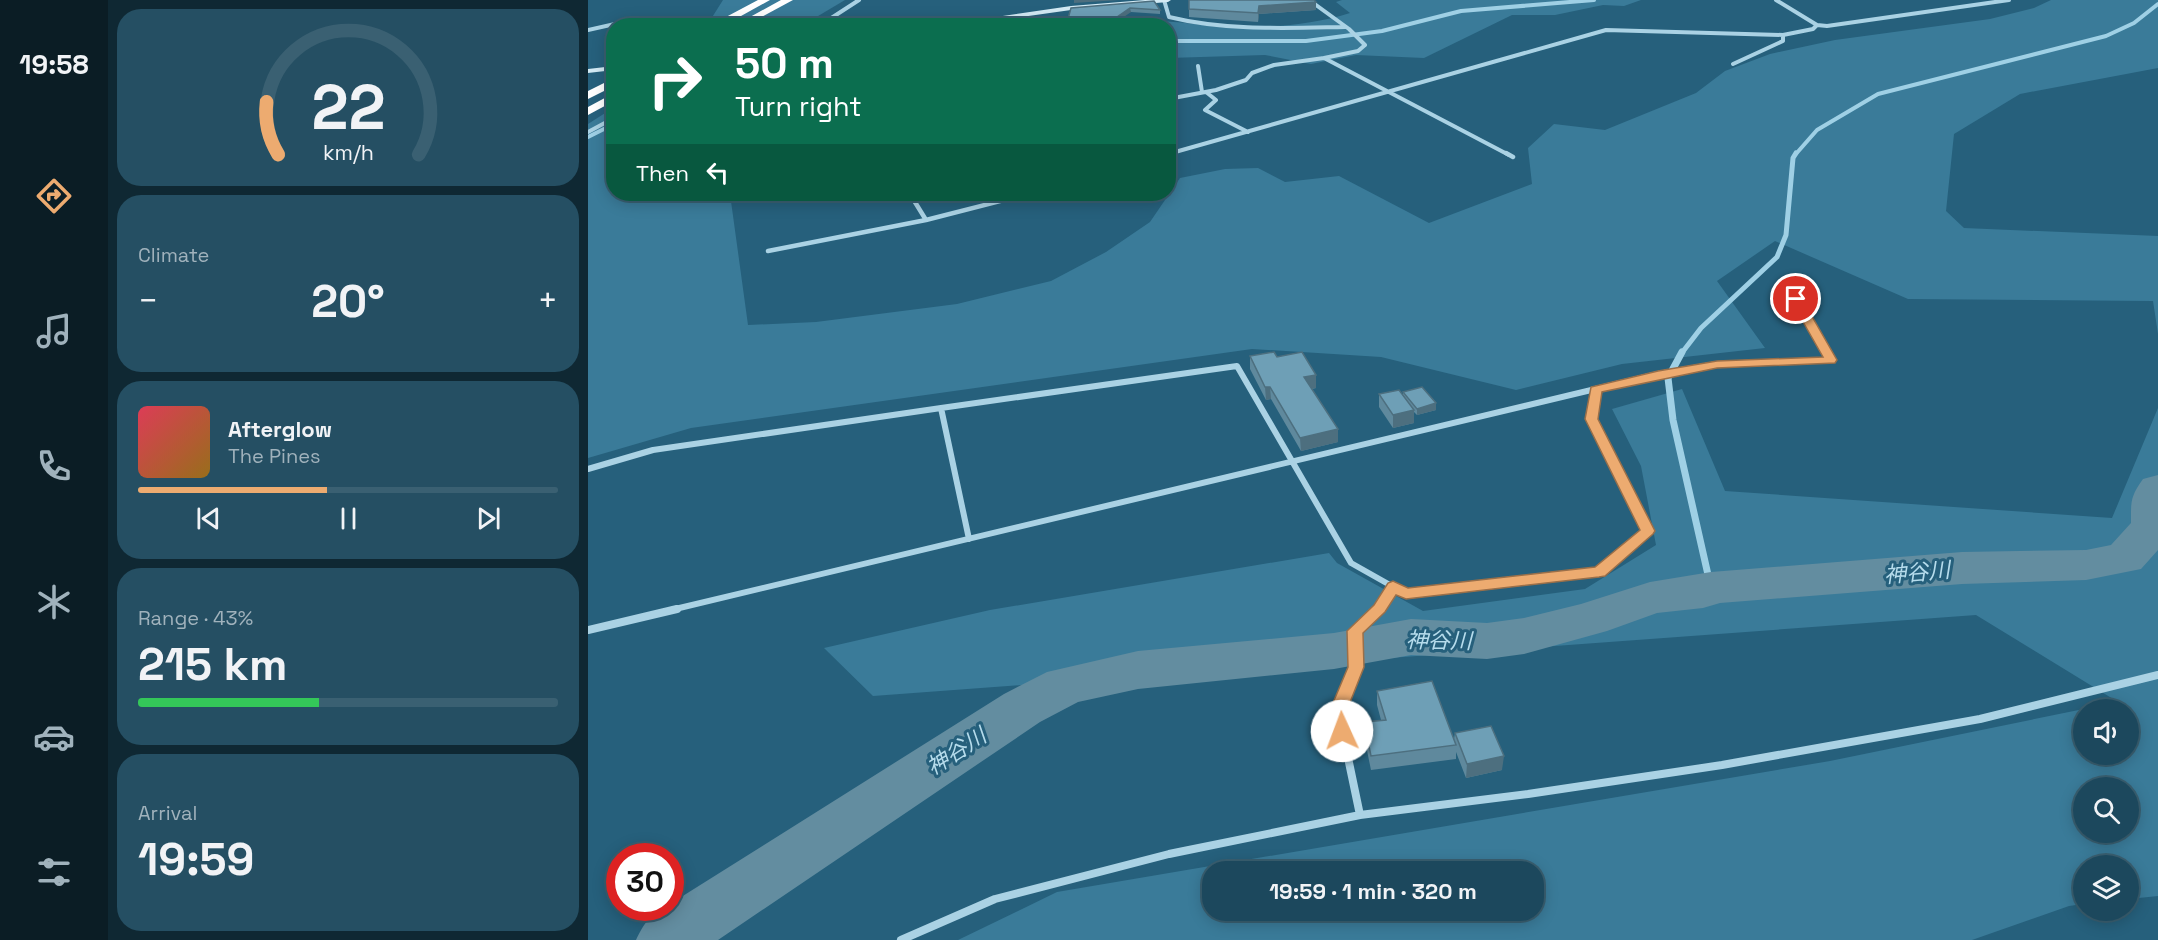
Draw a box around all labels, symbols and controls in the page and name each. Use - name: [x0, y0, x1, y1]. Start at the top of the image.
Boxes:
- text: 50 m: [735, 37, 834, 90]
- icon: right: [636, 42, 714, 120]
- text: 19:58: [19, 47, 89, 82]
- text: 22: [311, 68, 385, 147]
- text: Turn right: [735, 89, 862, 124]
- text: km/h: [322, 139, 374, 166]
- icon: left: [701, 156, 734, 189]
- text: Then: [636, 159, 689, 187]
- icon: directions: [33, 175, 75, 217]
- text: Climate: [138, 242, 209, 268]
- text: 20°: [311, 273, 385, 330]
- pin: [1770, 273, 1821, 324]
- text: −: [138, 280, 158, 322]
- text: +: [538, 280, 558, 322]
- icon: arrive: [1779, 282, 1812, 315]
- icon: music: [33, 310, 75, 352]
- text: Afterglow: [228, 415, 332, 443]
- text: The Pines: [228, 443, 321, 469]
- icon: phone: [33, 445, 75, 487]
- icon: previous: [192, 502, 225, 535]
- icon: pause: [332, 502, 365, 535]
- icon: next: [472, 502, 505, 535]
- water label: 神谷川: [1883, 555, 1953, 589]
- icon: climate: [33, 581, 75, 623]
- text: Range · 43%: [138, 605, 253, 631]
- water label: 神谷川: [1406, 625, 1474, 655]
- text: 215 km: [138, 636, 287, 693]
- position arrow: [1310, 699, 1374, 763]
- map controls: [2073, 699, 2139, 921]
- button: sound: [2073, 699, 2139, 765]
- icon: car: [33, 716, 75, 758]
- water label: 神谷川: [921, 720, 993, 781]
- button: search: [2073, 777, 2139, 843]
- text: Arrival: [138, 800, 197, 826]
- text: 19:59: [138, 831, 254, 888]
- speed limit sign: 30: [606, 843, 684, 921]
- icon: filters: [33, 851, 75, 893]
- button: layers: [2073, 855, 2139, 921]
- text: 19:59 · 1 min · 320 m: [1269, 877, 1477, 905]

